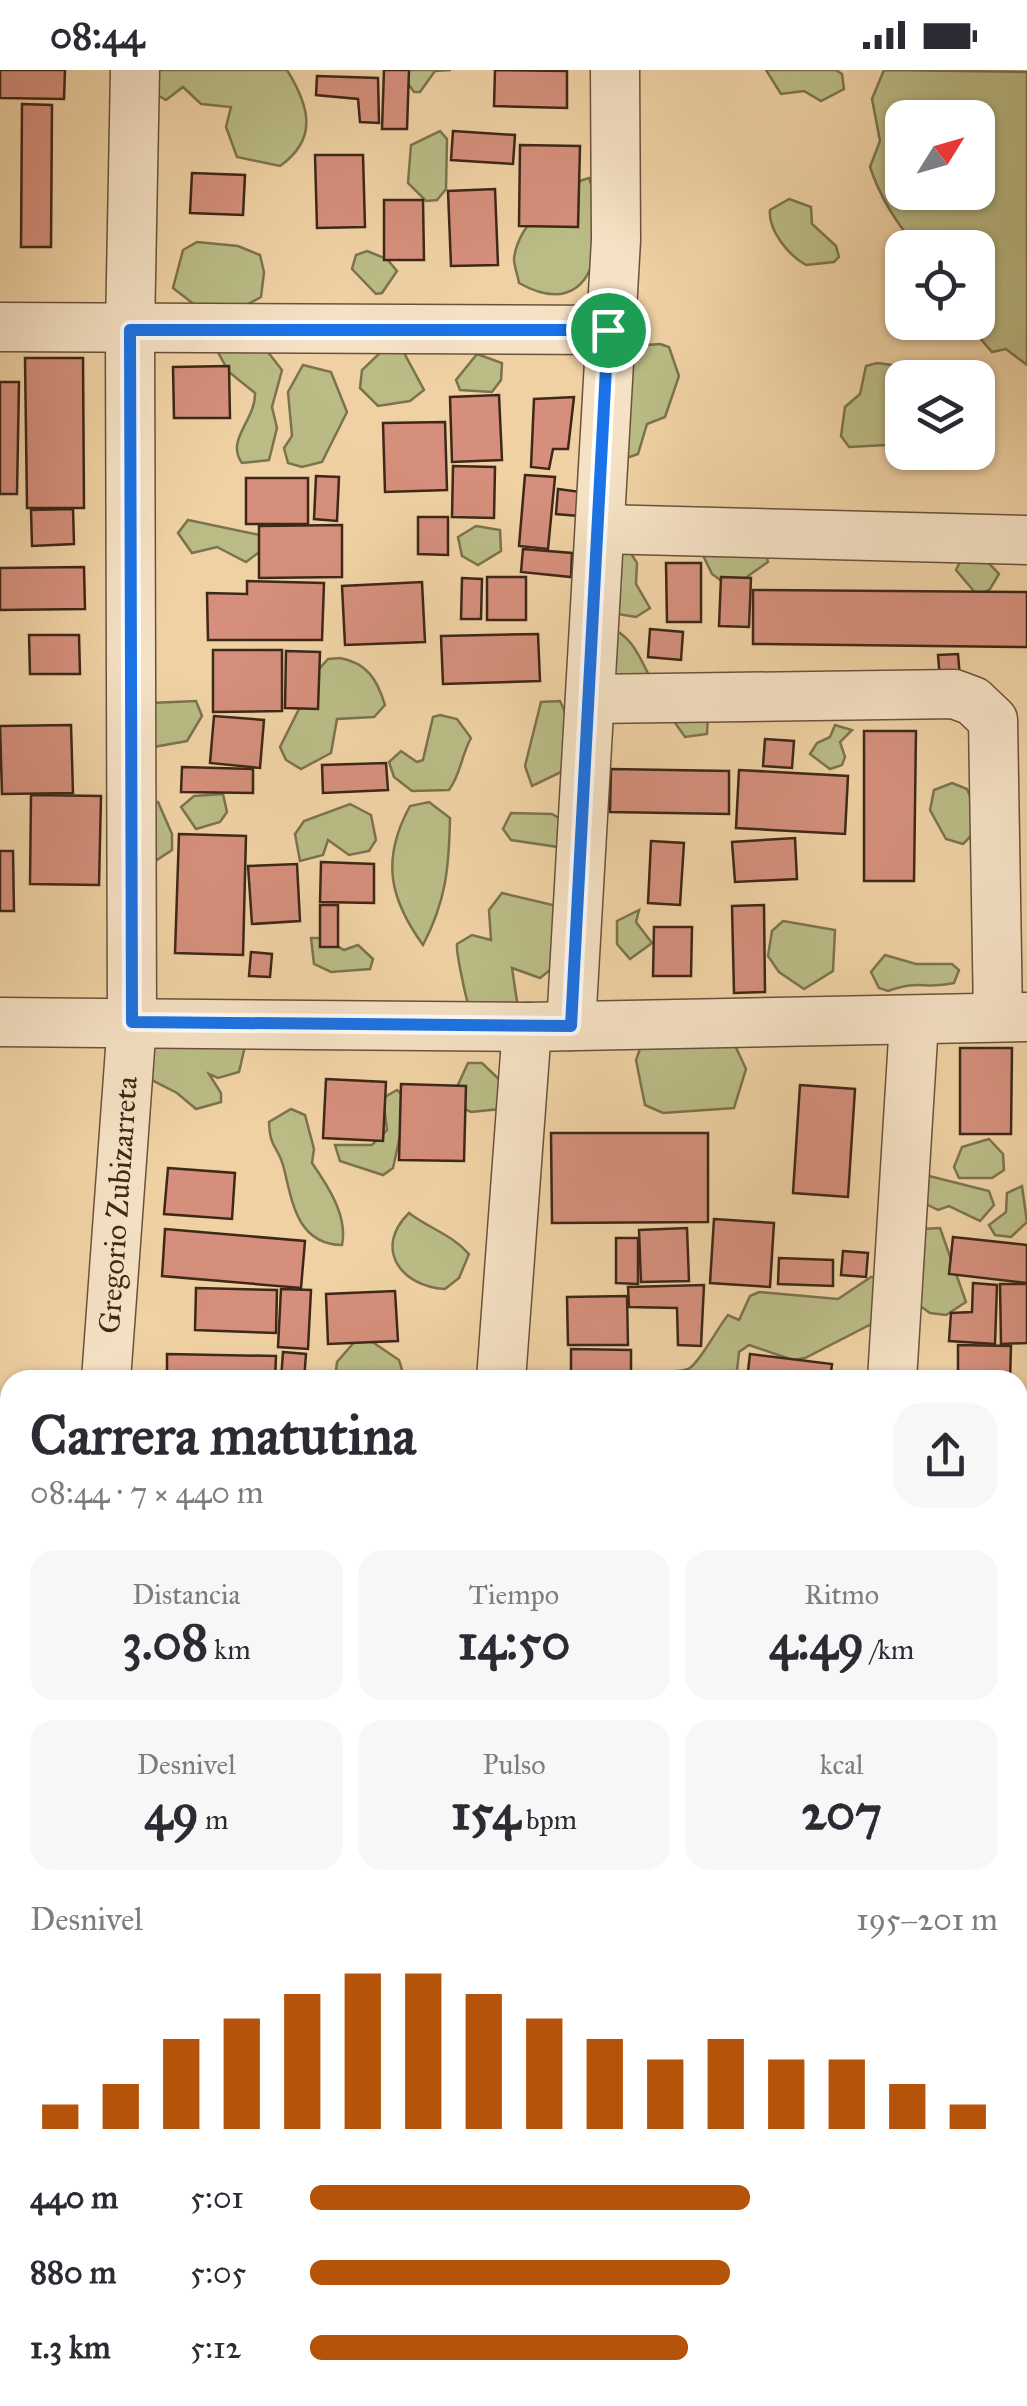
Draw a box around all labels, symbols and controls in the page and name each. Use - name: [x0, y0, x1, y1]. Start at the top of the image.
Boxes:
- text: 08:44: [50, 12, 144, 58]
- north arrow: [885, 100, 995, 210]
- map controls: [885, 100, 995, 470]
- button: locate: [885, 230, 995, 340]
- pin: [566, 288, 651, 373]
- icon: arrive: [581, 303, 636, 358]
- button: layers: [885, 360, 995, 470]
- street label: Gregorio Zubizarreta: [91, 1075, 145, 1335]
- text: Carrera matutina: [30, 1402, 416, 1469]
- button: share: [893, 1403, 998, 1508]
- text: 08:44 · 7 × 440 m: [30, 1473, 264, 1512]
- text: Distancia: [132, 1577, 240, 1612]
- text: Tiempo: [469, 1577, 559, 1612]
- text: Ritmo: [804, 1577, 879, 1612]
- text: 3.08: [122, 1612, 208, 1673]
- text: 14:50: [458, 1612, 570, 1673]
- text: 4:49: [769, 1612, 864, 1673]
- text: km: [208, 1632, 251, 1667]
- text: /km: [864, 1632, 914, 1667]
- text: Desnivel: [137, 1747, 236, 1782]
- text: Pulso: [482, 1747, 546, 1782]
- text: kcal: [820, 1747, 864, 1782]
- text: 49: [144, 1782, 199, 1843]
- text: 154: [451, 1782, 520, 1843]
- text: 207: [801, 1782, 882, 1843]
- text: m: [199, 1802, 228, 1837]
- text: bpm: [520, 1802, 577, 1837]
- text: Desnivel: [30, 1900, 143, 1939]
- text: 195–201 m: [856, 1900, 998, 1939]
- text: 440 m: [30, 2178, 118, 2217]
- text: 5:01: [190, 2178, 244, 2217]
- text: 880 m: [30, 2253, 116, 2292]
- text: 5:05: [190, 2253, 246, 2292]
- text: 1.3 km: [30, 2328, 111, 2367]
- text: 5:12: [190, 2328, 241, 2367]

